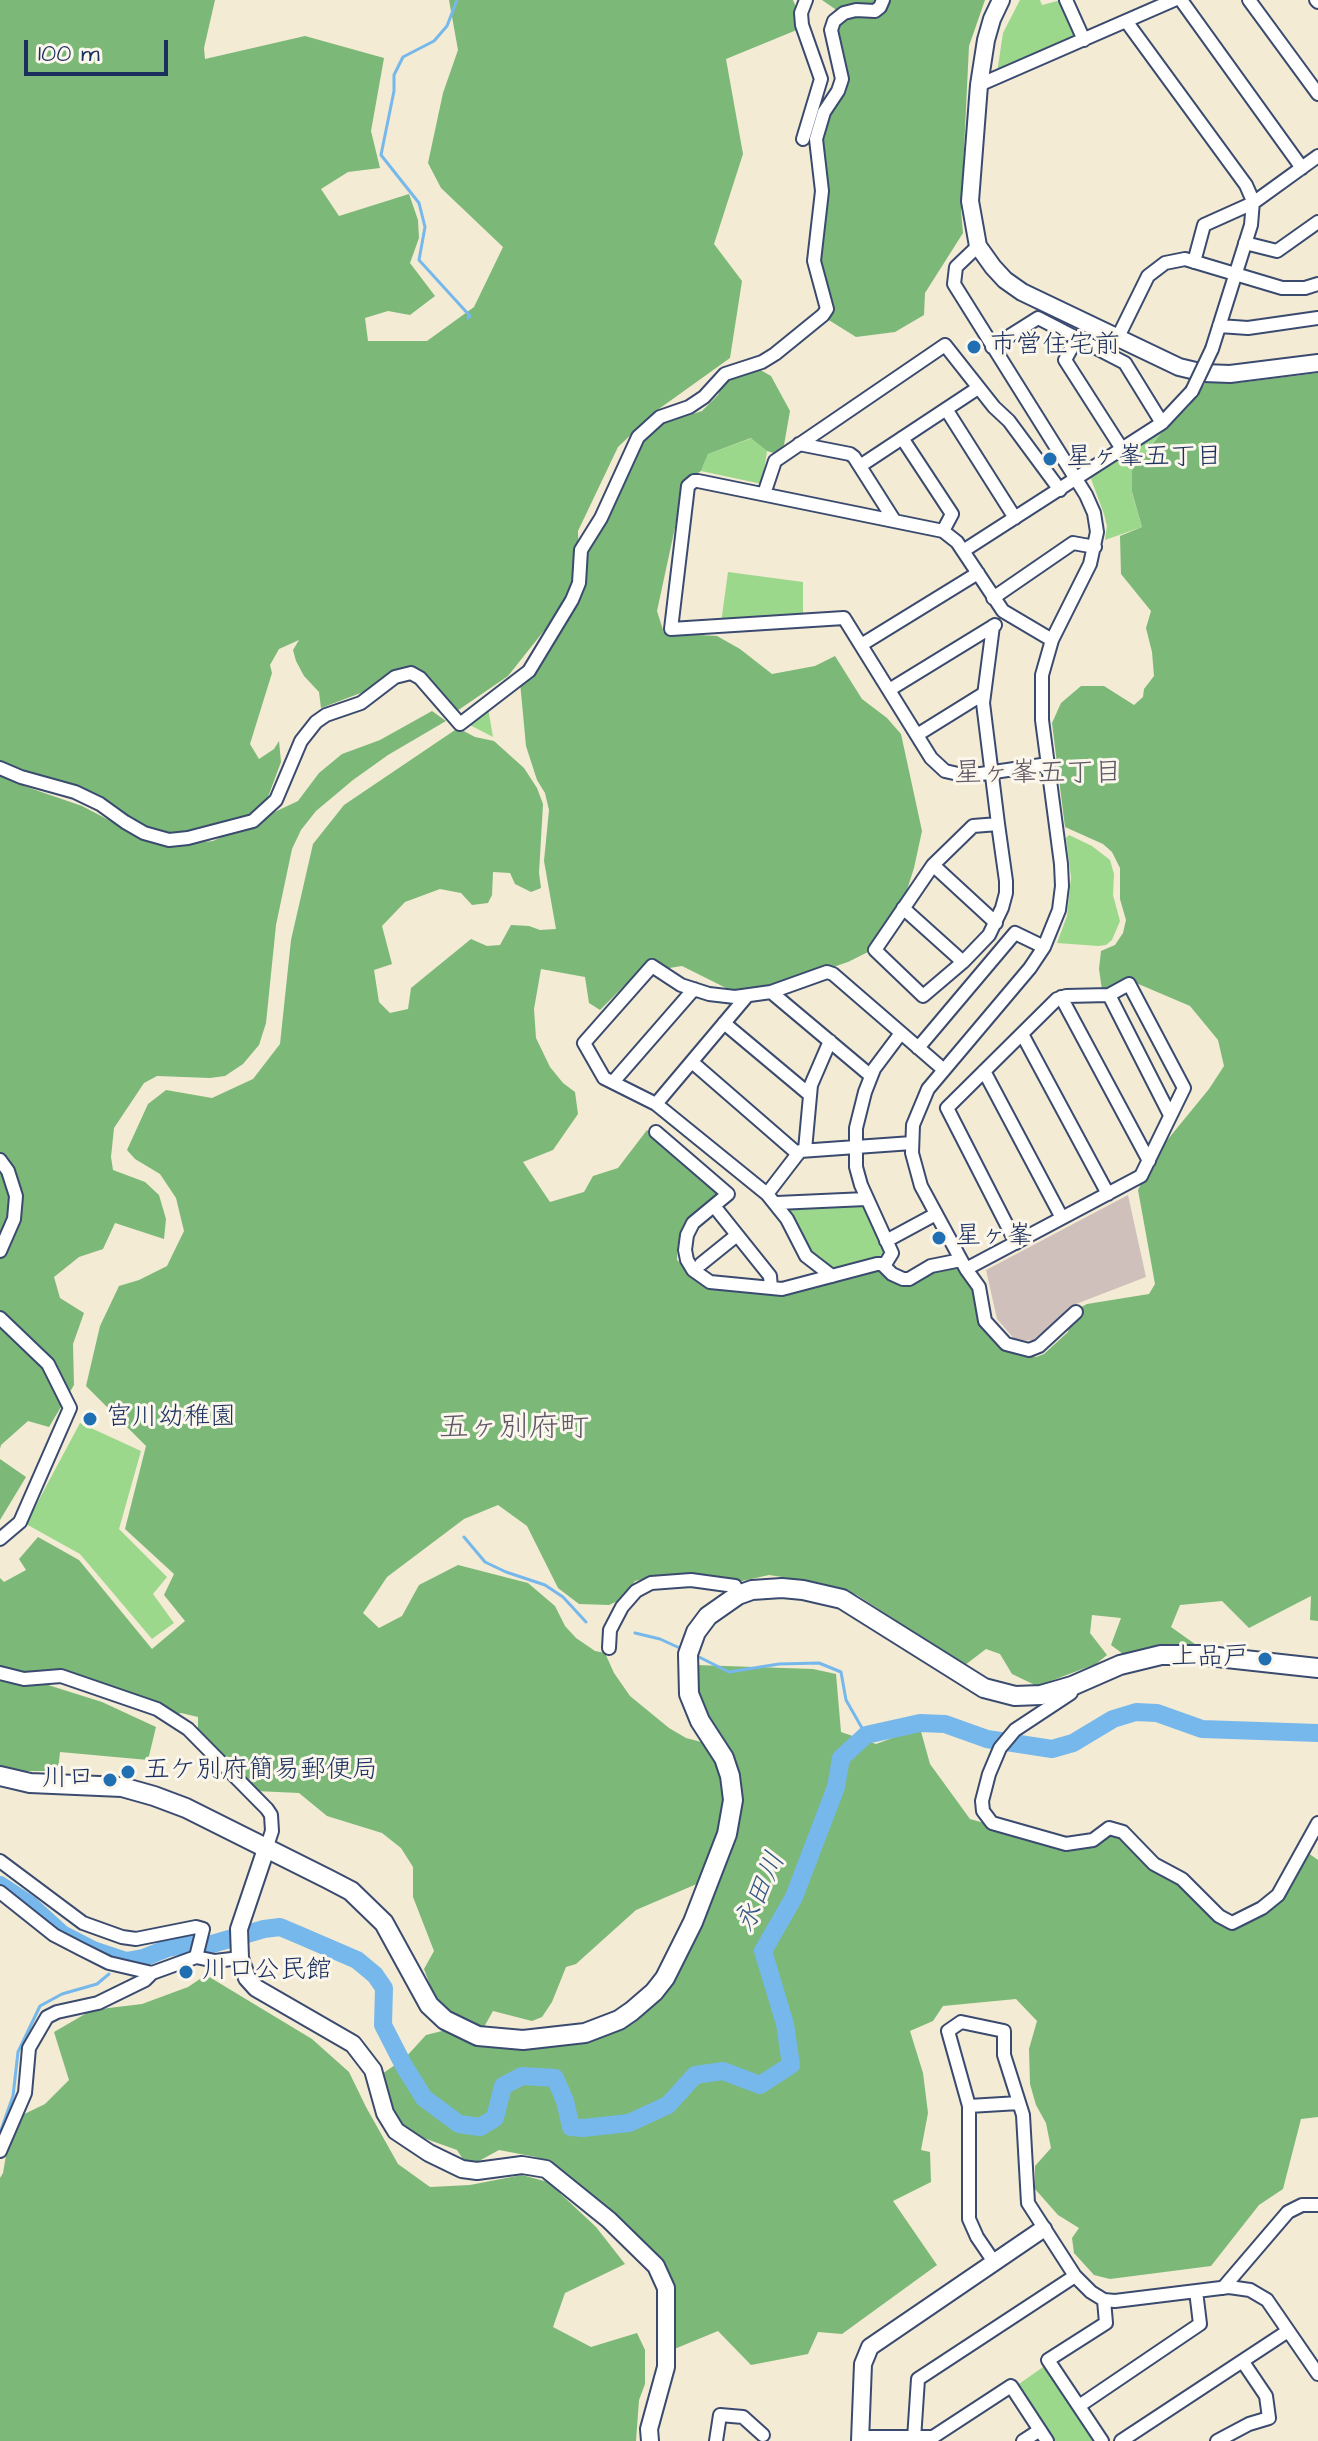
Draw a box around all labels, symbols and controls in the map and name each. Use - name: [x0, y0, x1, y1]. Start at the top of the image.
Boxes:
- scale bar: [28, 24, 172, 74]
- text: 100 m: [38, 37, 100, 71]
- place label: 市営住宅前: [990, 331, 1120, 363]
- marker: 市営住宅前: [965, 338, 983, 356]
- place label: 星ヶ峯五丁目: [1066, 443, 1222, 475]
- marker: 星ヶ峯五丁目: [1041, 450, 1059, 468]
- district label: 星ヶ峯五丁目: [954, 758, 1122, 792]
- place label: 星ヶ峯: [955, 1222, 1033, 1254]
- marker: 星ヶ峯: [930, 1229, 948, 1247]
- place label: 宮川幼稚園: [106, 1403, 236, 1435]
- marker: 宮川幼稚園: [81, 1410, 99, 1428]
- district label: 五ヶ別府町: [439, 1412, 589, 1448]
- place label: 上品戸: [1171, 1643, 1249, 1675]
- marker: 上品戸: [1256, 1650, 1274, 1668]
- place label: 五ケ別府簡易郵便局: [144, 1756, 378, 1788]
- marker: 五ケ別府簡易郵便局: [119, 1763, 137, 1781]
- place label: 川口: [42, 1764, 94, 1796]
- marker: 川口: [101, 1771, 119, 1789]
- water label: 永田川: [730, 1848, 794, 1938]
- place label: 川口公民館: [202, 1956, 332, 1988]
- marker: 川口公民館: [177, 1963, 195, 1981]

